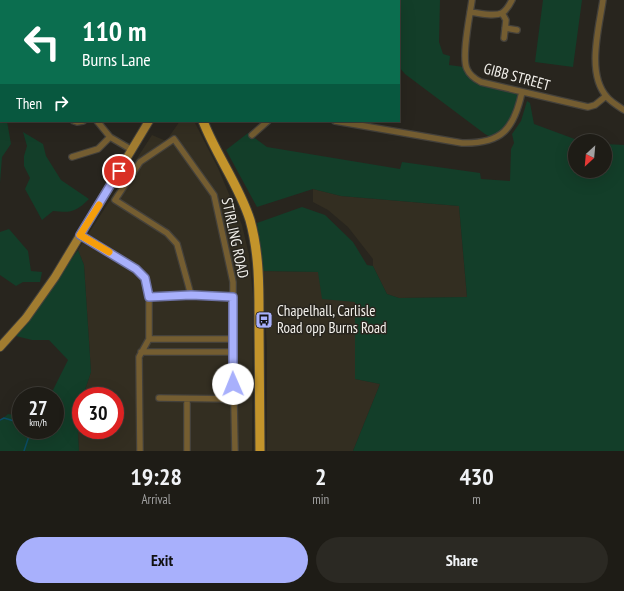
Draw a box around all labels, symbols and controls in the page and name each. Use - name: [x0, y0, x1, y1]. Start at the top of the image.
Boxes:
- text: 110 m: [82, 12, 146, 49]
- icon: left: [16, 16, 68, 68]
- text: Burns Lane: [82, 48, 151, 71]
- street label: GIBB STREET: [482, 59, 553, 95]
- icon: right: [50, 92, 72, 114]
- text: Then: [16, 94, 42, 113]
- north arrow: [568, 134, 612, 178]
- map controls: [568, 134, 612, 178]
- pin: [102, 154, 136, 188]
- icon: arrive: [108, 160, 130, 182]
- street label: STIRLING ROAD: [218, 196, 253, 280]
- place label: Chapelhall, Carlisle Road opp Burns Road: [277, 301, 387, 337]
- bus stop icon: Chapelhall, Carlisle Road opp Burns Road: [254, 310, 274, 330]
- position arrow: [212, 363, 254, 405]
- speed limit sign: 30: [72, 387, 124, 439]
- text: 27: [28, 395, 48, 421]
- text: km/h: [29, 416, 47, 429]
- text: 19:28: [130, 461, 182, 492]
- text: 2: [315, 461, 326, 492]
- text: 430: [459, 461, 494, 492]
- text: Arrival: [141, 491, 171, 508]
- text: min: [312, 491, 329, 508]
- text: m: [472, 491, 481, 508]
- button: Exit: [16, 537, 308, 583]
- button: Share: [316, 537, 608, 583]

